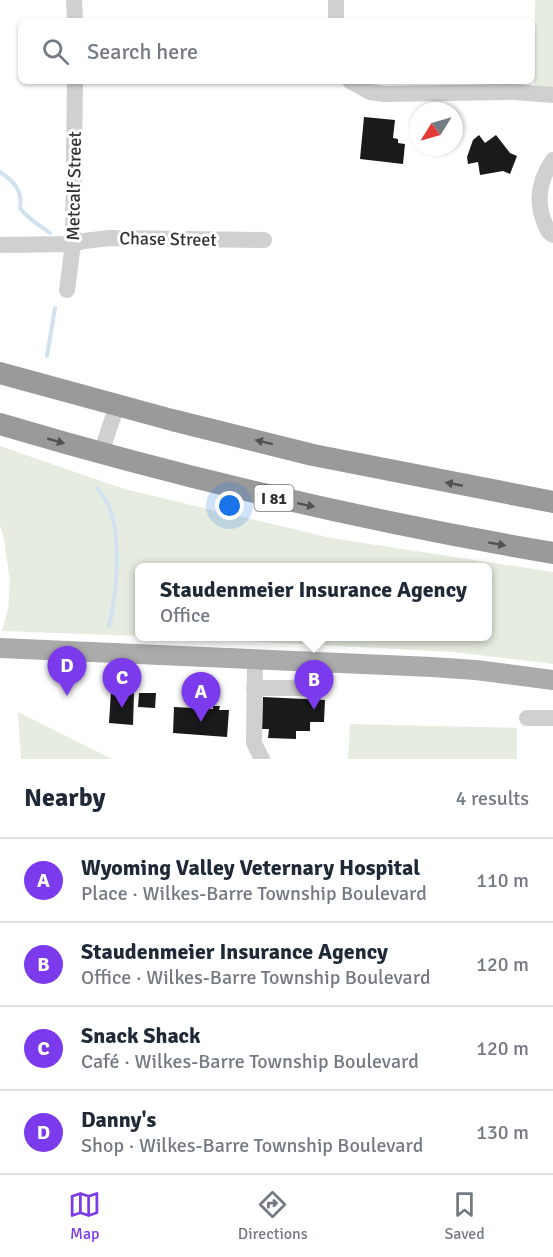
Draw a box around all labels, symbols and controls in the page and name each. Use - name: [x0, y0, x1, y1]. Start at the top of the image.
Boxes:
- search box: [18, 18, 535, 84]
- icon: search: [39, 35, 72, 68]
- text: Search here: [87, 38, 198, 65]
- north arrow: [409, 102, 463, 156]
- street label: Metcalf Street: [62, 131, 86, 241]
- street label: Chase Street: [119, 227, 217, 251]
- one-way arrow: [47, 436, 65, 446]
- one-way arrow: [254, 437, 273, 447]
- one-way arrow: [445, 479, 464, 488]
- road number: I 81: [254, 485, 294, 511]
- your location: [215, 491, 244, 520]
- one-way arrow: [297, 500, 315, 510]
- one-way arrow: [488, 539, 507, 548]
- popup: [135, 563, 492, 641]
- text: Staudenmeier Insurance Agency: [160, 576, 467, 603]
- text: Office: [160, 603, 210, 628]
- pin: D: [48, 646, 86, 696]
- pin: C: [102, 658, 142, 708]
- pin: B: [294, 660, 334, 710]
- pin: A: [182, 672, 220, 722]
- text: Nearby: [24, 782, 105, 814]
- text: 4 results: [456, 786, 529, 811]
- text: Wyoming Valley Veternary Hospital: [81, 854, 420, 881]
- text: A: [37, 868, 50, 893]
- text: 110 m: [476, 868, 529, 893]
- text: Place · Wilkes-Barre Township Boulevard: [81, 881, 427, 906]
- text: Staudenmeier Insurance Agency: [81, 938, 388, 965]
- text: B: [37, 952, 50, 977]
- text: 120 m: [476, 952, 529, 977]
- text: Office · Wilkes-Barre Township Boulevard: [81, 965, 431, 990]
- text: Snack Shack: [81, 1022, 201, 1049]
- text: C: [37, 1036, 50, 1061]
- text: 120 m: [476, 1036, 529, 1061]
- text: Café · Wilkes-Barre Township Boulevard: [81, 1049, 419, 1074]
- text: Danny's: [81, 1106, 156, 1133]
- text: D: [37, 1120, 50, 1145]
- text: 130 m: [476, 1120, 529, 1145]
- text: Shop · Wilkes-Barre Township Boulevard: [81, 1133, 423, 1158]
- tab: Map: [68, 1188, 101, 1244]
- tab: Directions: [238, 1188, 308, 1244]
- tab: Saved: [444, 1188, 485, 1244]

